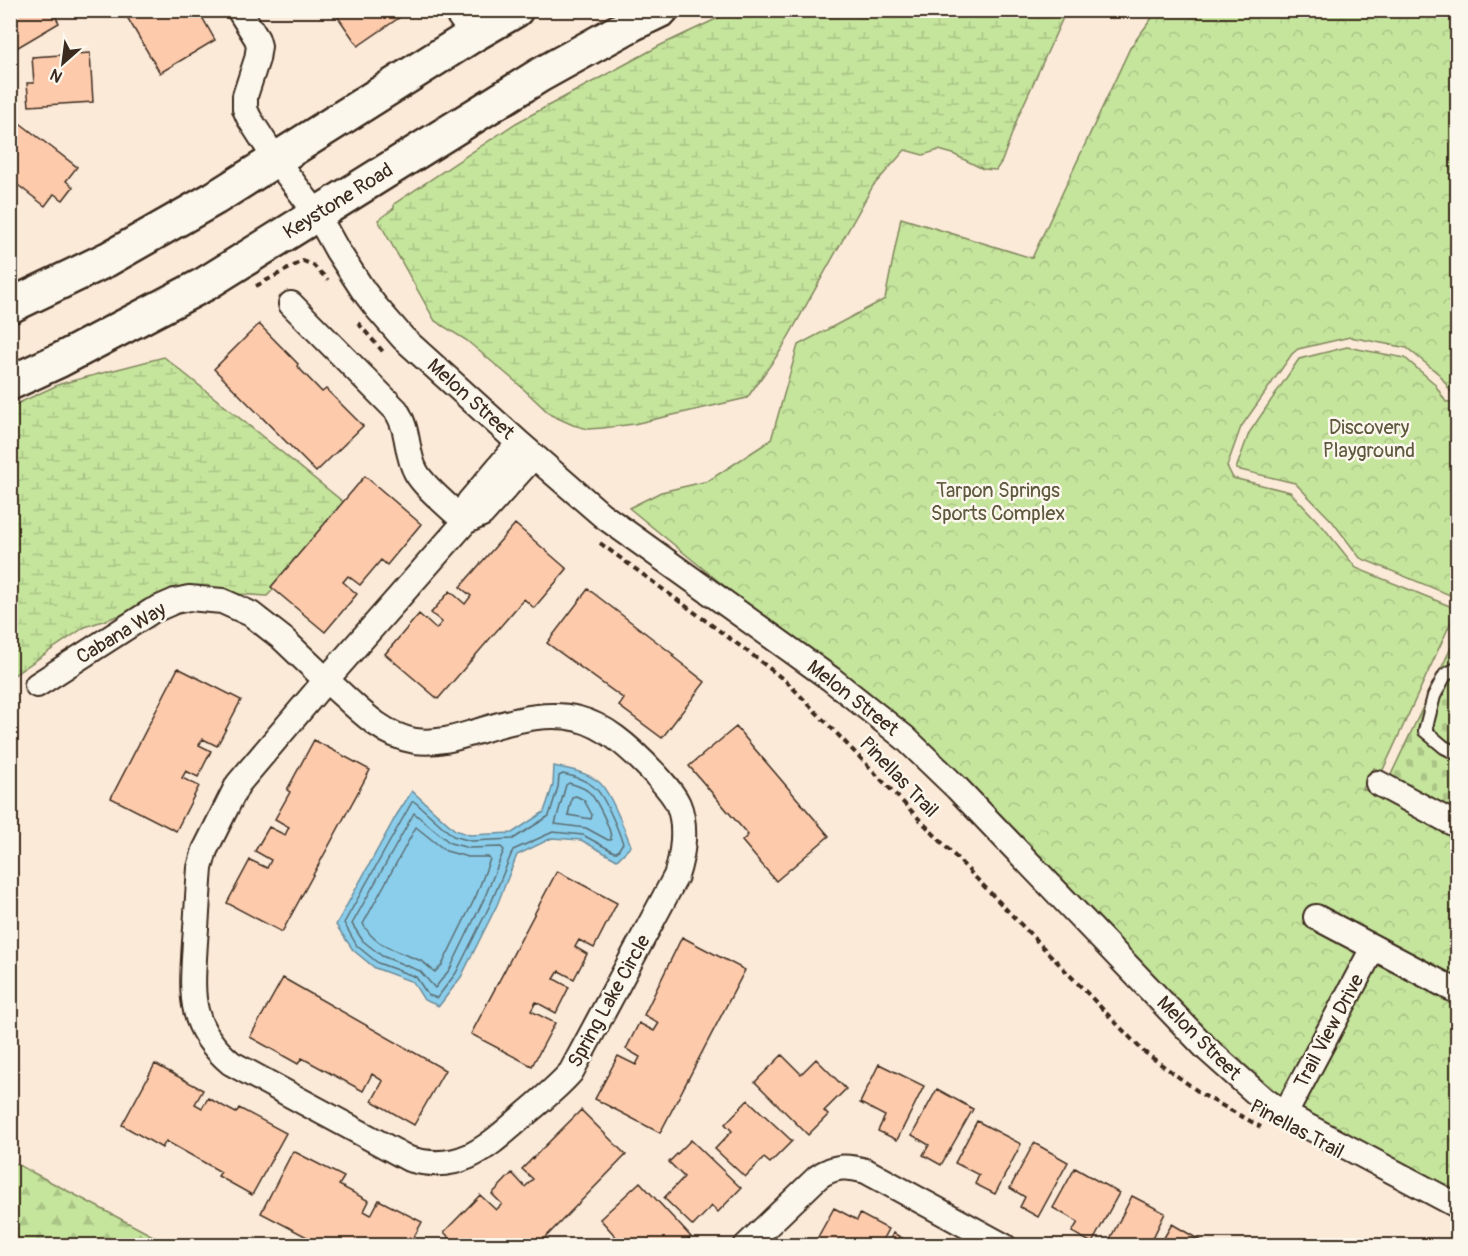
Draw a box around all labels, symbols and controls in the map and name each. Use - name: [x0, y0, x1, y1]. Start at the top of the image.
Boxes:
- north arrow: [33, 33, 93, 93]
- text: N: [47, 64, 66, 87]
- street label: Keystone Road: [278, 157, 398, 245]
- street label: Melon Street: [422, 353, 521, 446]
- park label: Discovery Playground: [1323, 415, 1415, 463]
- park label: Tarpon Springs Sports Complex: [931, 478, 1065, 526]
- street label: Cabana Way: [72, 596, 171, 669]
- street label: Melon Street: [802, 654, 905, 742]
- street label: Pinellas Trail: [854, 731, 944, 823]
- street label: Spring Lake Circle: [562, 930, 656, 1072]
- street label: Trail View Drive: [1288, 970, 1370, 1092]
- street label: Melon Street: [1151, 990, 1247, 1086]
- street label: Pinellas Trail: [1246, 1094, 1348, 1164]

